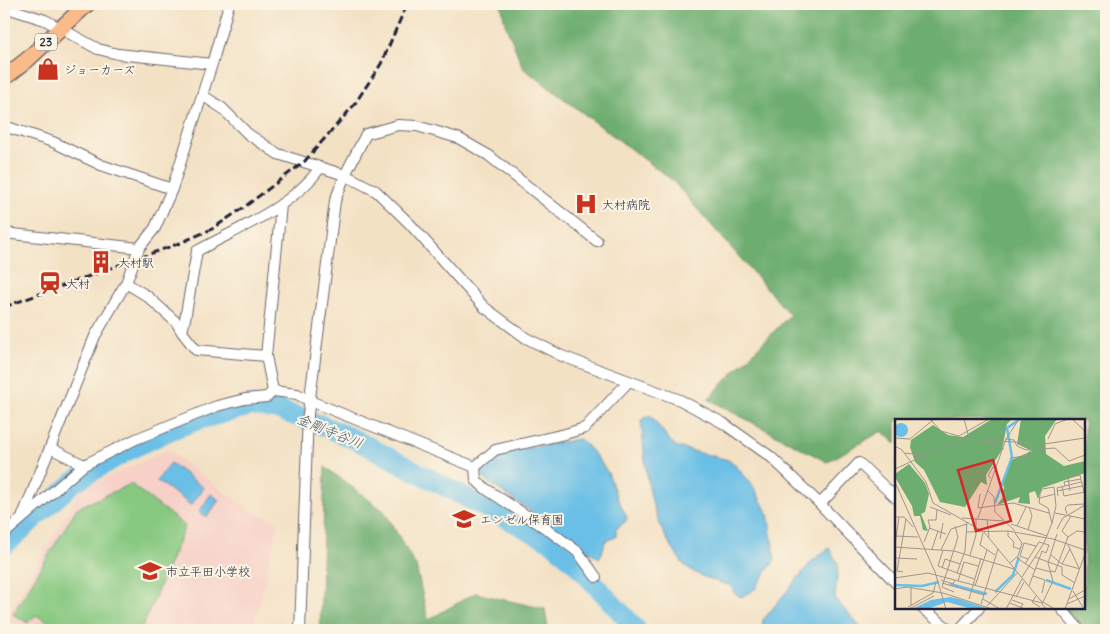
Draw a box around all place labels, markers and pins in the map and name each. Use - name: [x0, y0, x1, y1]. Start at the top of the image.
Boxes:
- shop icon: ジョーカーズ: [35, 56, 61, 82]
- place label: ジョーカーズ: [64, 62, 135, 77]
- hospital icon: 大村病院: [573, 191, 599, 217]
- place label: 大村病院: [602, 197, 650, 212]
- building icon: 大村駅: [88, 249, 114, 275]
- place label: 大村駅: [118, 255, 154, 270]
- station icon: 大村: [37, 270, 63, 296]
- place label: 大村: [66, 276, 90, 291]
- school or university icon: エンゼル保育園: [451, 506, 477, 532]
- place label: エンゼル保育園: [480, 512, 564, 527]
- school or university icon: 市立平田小学校: [137, 558, 163, 584]
- place label: 市立平田小学校: [166, 564, 250, 579]

